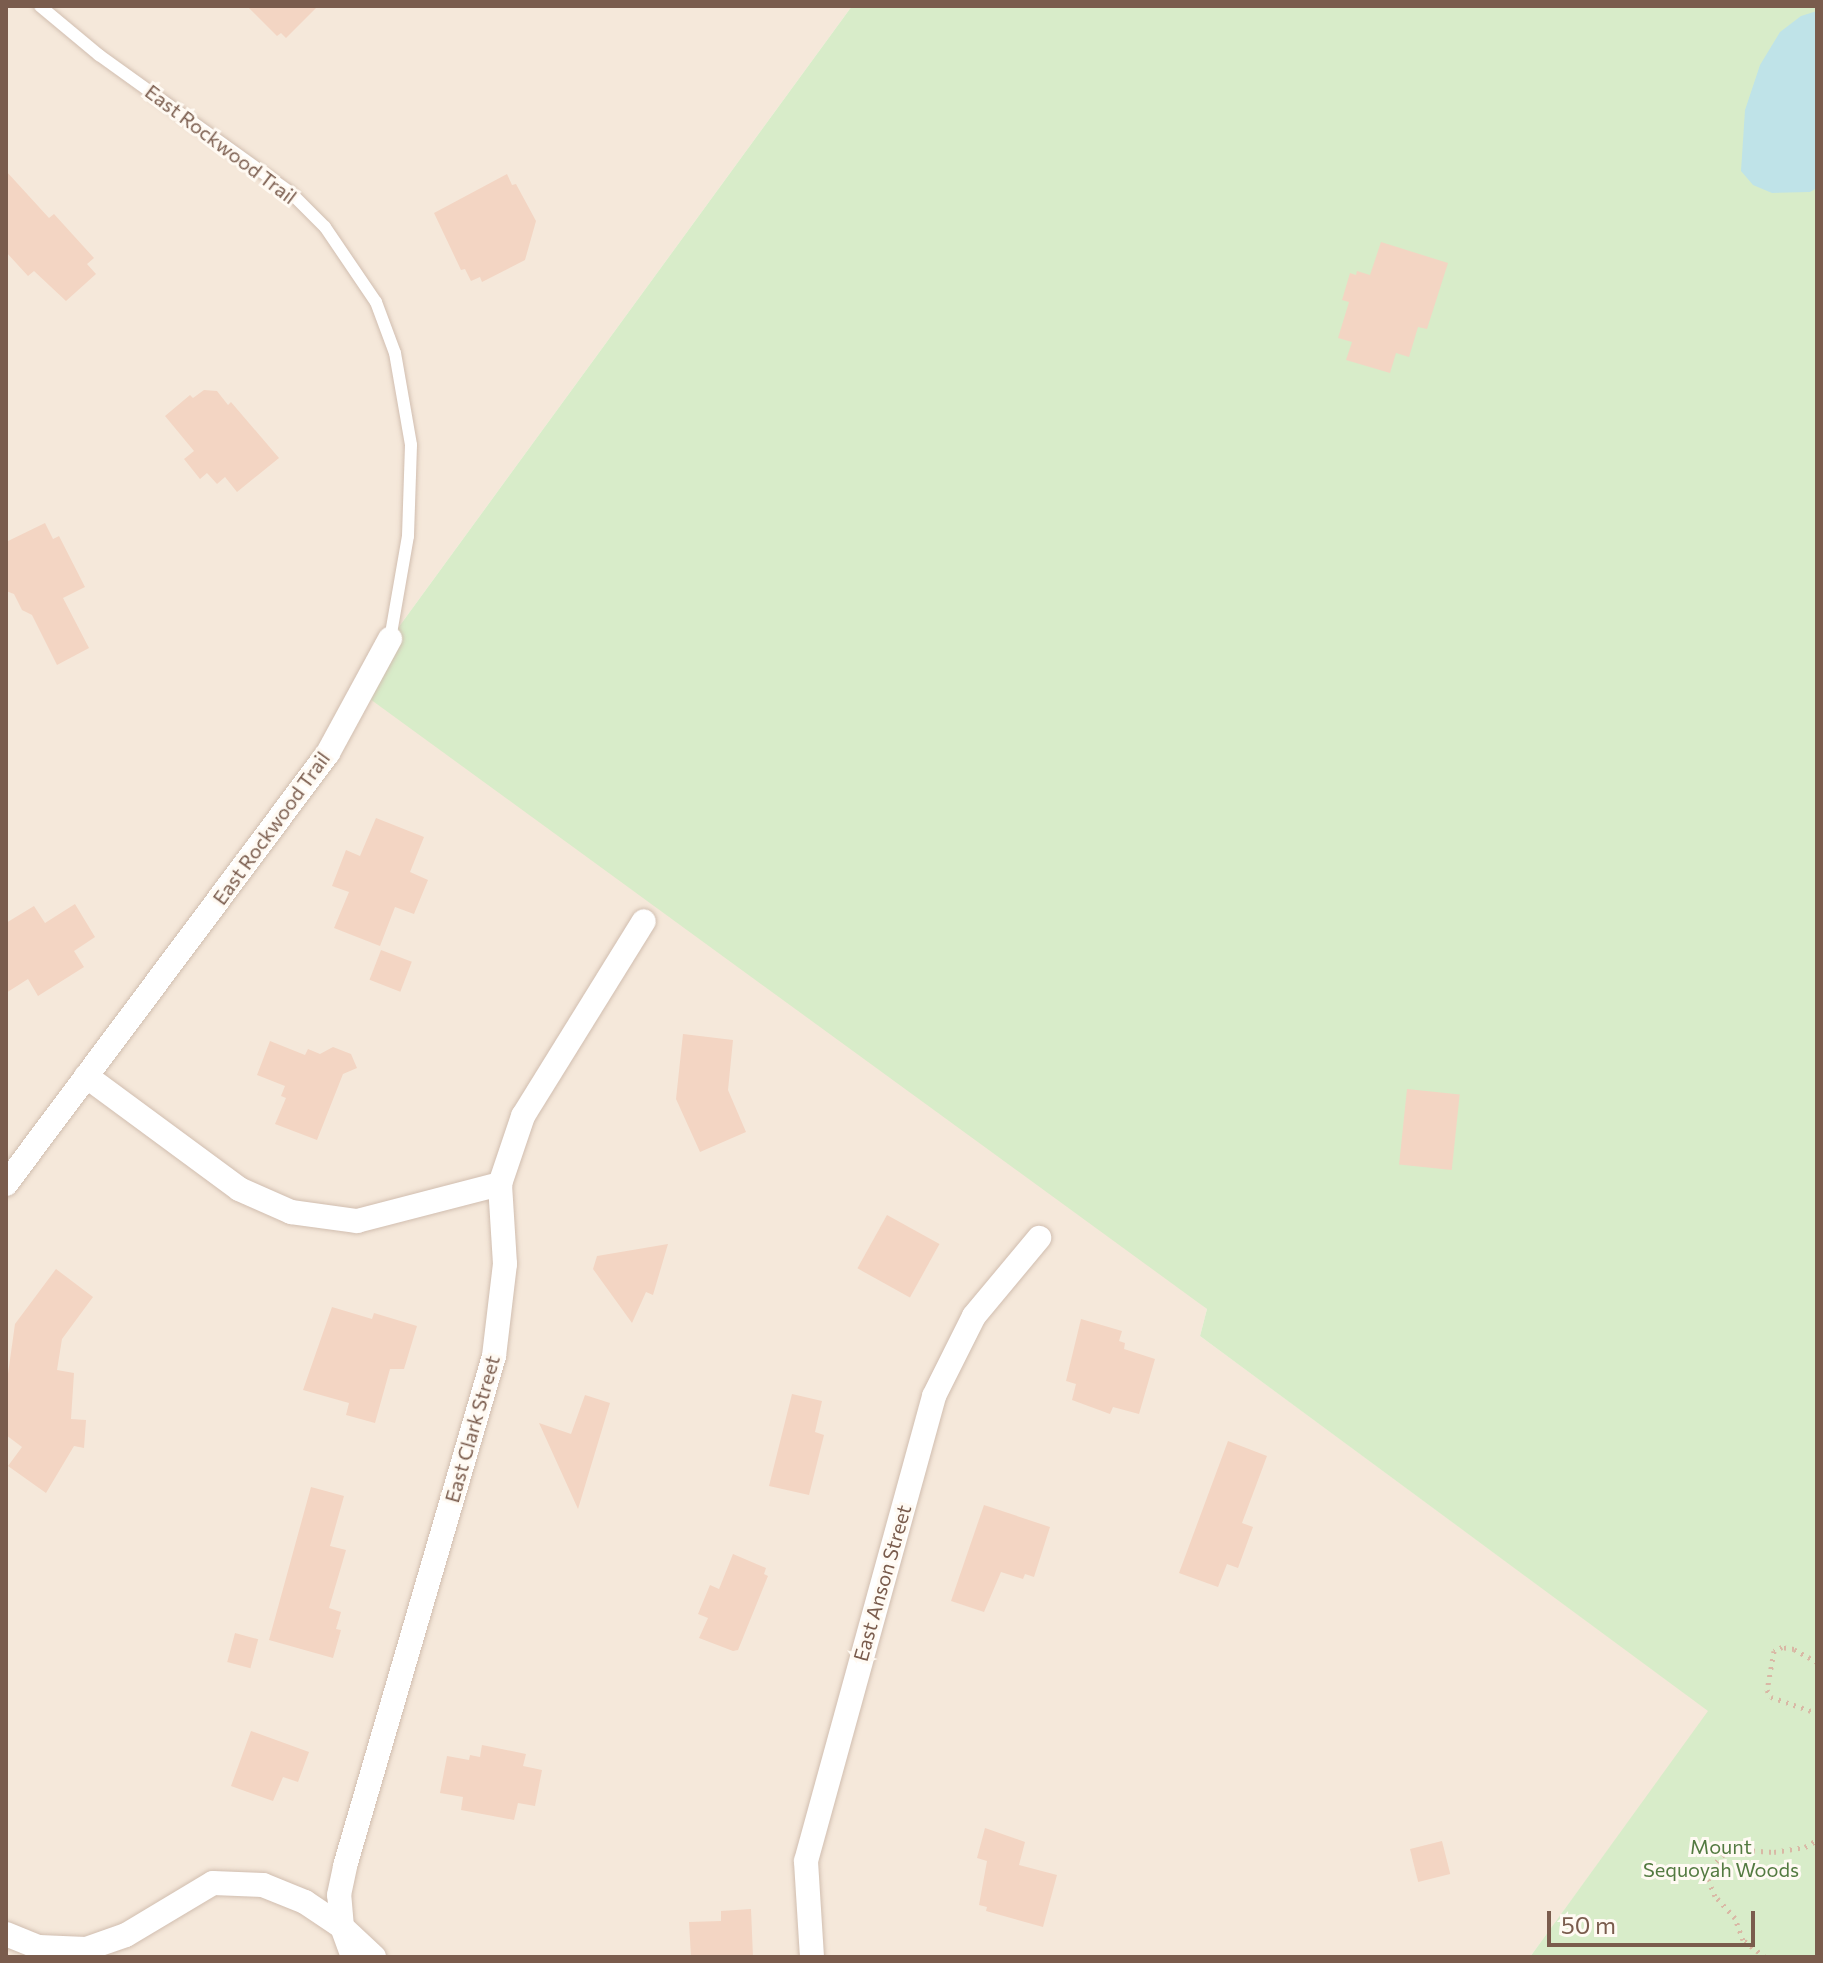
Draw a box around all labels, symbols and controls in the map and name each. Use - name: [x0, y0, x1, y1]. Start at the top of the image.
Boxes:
- street label: East Rockwood Trail: [141, 79, 301, 209]
- street label: East Rockwood Trail: [207, 747, 335, 909]
- street label: East Clark Street: [440, 1353, 504, 1505]
- street label: East Anson Street: [848, 1502, 916, 1664]
- park label: Mount Sequoyah Woods: [1643, 1834, 1799, 1881]
- scale bar: [1551, 1895, 1759, 1945]
- text: 50 m: [1561, 1910, 1616, 1939]

